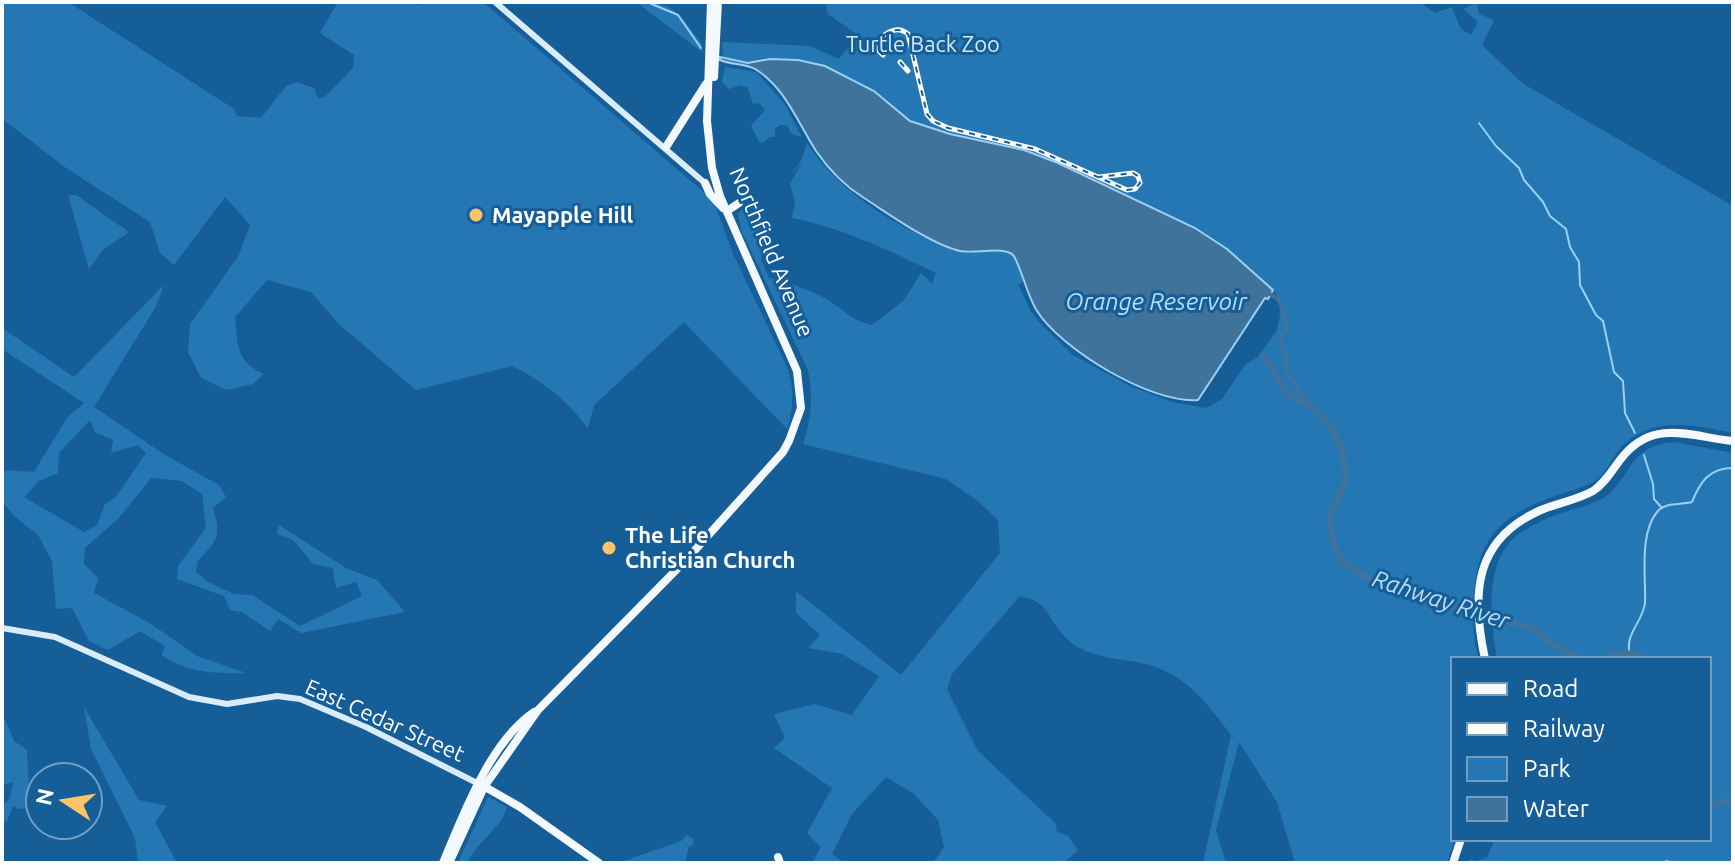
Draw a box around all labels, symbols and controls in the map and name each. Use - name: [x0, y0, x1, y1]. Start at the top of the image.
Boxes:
- park label: Turtle Back Zoo: [846, 31, 1000, 56]
- street label: Northfield Avenue: [725, 163, 819, 340]
- place label: Mayapple Hill: [492, 202, 633, 227]
- marker: Mayapple Hill: [467, 206, 485, 224]
- water label: Orange Reservoir: [1065, 288, 1248, 315]
- place label: The Life Christian Church: [625, 522, 795, 572]
- marker: The Life Christian Church: [600, 539, 618, 557]
- water label: Rahway River: [1369, 565, 1514, 635]
- legend: [1451, 657, 1711, 841]
- street label: East Cedar Street: [302, 673, 469, 766]
- text: Road: [1523, 675, 1578, 702]
- text: Railway: [1523, 715, 1605, 742]
- text: Park: [1523, 755, 1571, 782]
- north arrow: [24, 761, 104, 841]
- text: N: [30, 786, 58, 807]
- text: Water: [1523, 795, 1589, 822]

